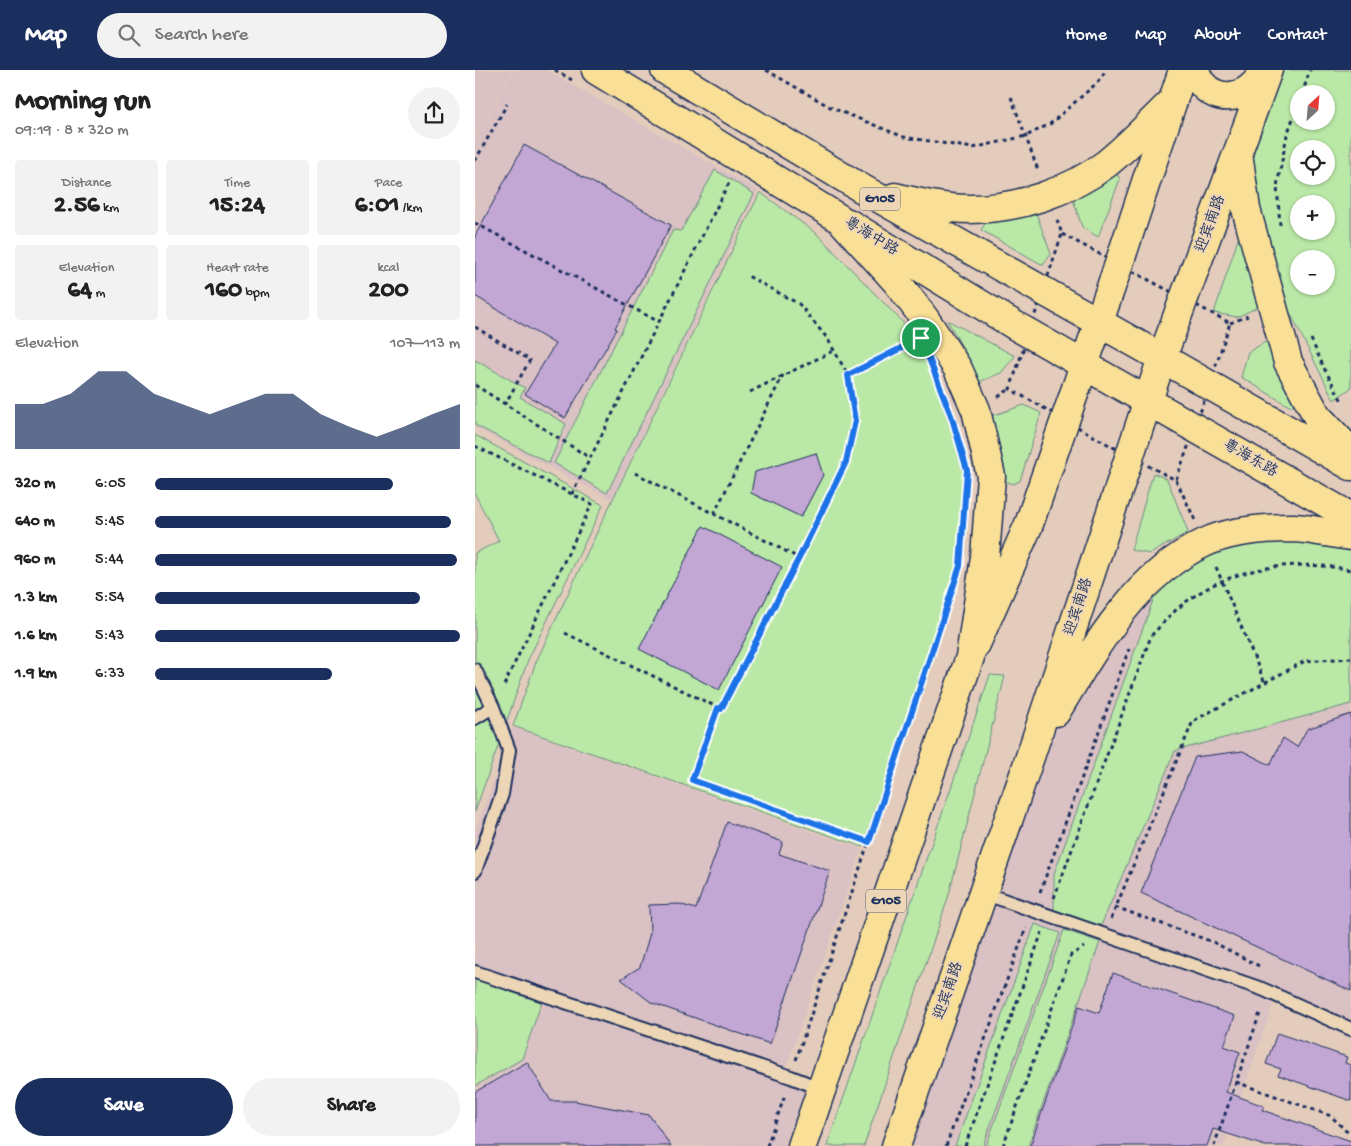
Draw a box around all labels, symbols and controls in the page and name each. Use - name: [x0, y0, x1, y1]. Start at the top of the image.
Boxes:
- search box: [97, 13, 447, 58]
- text: Map: [25, 21, 67, 50]
- icon: search: [115, 21, 143, 49]
- text: Search here: [155, 24, 248, 47]
- text: Home: [1065, 25, 1107, 46]
- text: Map: [1135, 25, 1166, 46]
- text: About: [1194, 25, 1240, 46]
- text: Contact: [1268, 25, 1326, 46]
- north arrow: [1290, 85, 1335, 130]
- map controls: [1290, 85, 1335, 295]
- text: Morning run: [15, 86, 150, 119]
- button: share: [408, 87, 460, 139]
- text: 09:19 · 8 × 320 m: [15, 122, 129, 141]
- button: locate: [1290, 140, 1335, 185]
- text: Distance: [62, 175, 111, 192]
- text: Time: [225, 175, 250, 192]
- text: Pace: [375, 175, 402, 192]
- road number: G105: [860, 188, 900, 210]
- text: 2.56: [54, 192, 100, 221]
- text: 15:24: [210, 192, 265, 221]
- text: 6:01: [355, 192, 399, 221]
- street label: 迎宾南路: [1191, 192, 1230, 255]
- button: +: [1290, 195, 1335, 240]
- text: km: [100, 200, 119, 217]
- text: /km: [399, 200, 422, 217]
- street label: 粤海中路: [841, 214, 901, 260]
- button: −: [1290, 250, 1335, 295]
- text: Elevation: [59, 260, 114, 277]
- text: Heart rate: [206, 260, 269, 277]
- text: kcal: [378, 260, 399, 277]
- text: 64: [68, 277, 92, 306]
- text: 160: [205, 277, 242, 306]
- text: 200: [368, 277, 409, 306]
- text: m: [92, 285, 105, 302]
- text: bpm: [242, 285, 270, 302]
- pin: [900, 317, 942, 359]
- icon: arrive: [907, 324, 935, 352]
- text: Elevation: [15, 335, 79, 354]
- text: 107–113 m: [390, 335, 460, 354]
- street label: 粤海东路: [1220, 436, 1280, 482]
- text: 320 m: [15, 475, 55, 494]
- text: 6:05: [95, 475, 126, 494]
- text: 640 m: [15, 513, 55, 532]
- text: 5:45: [95, 513, 124, 532]
- text: 960 m: [15, 551, 55, 570]
- text: 5:44: [95, 551, 124, 570]
- street label: 迎宾南路: [1060, 575, 1097, 638]
- text: 1.3 km: [15, 589, 57, 608]
- text: 5:54: [95, 589, 124, 608]
- text: 1.6 km: [15, 627, 57, 646]
- text: 5:43: [95, 627, 124, 646]
- text: 1.9 km: [15, 665, 57, 684]
- text: 6:33: [95, 665, 125, 684]
- road number: G105: [866, 889, 906, 912]
- street label: 迎宾南路: [930, 959, 967, 1022]
- button: Save: [15, 1078, 233, 1136]
- button: Share: [243, 1078, 460, 1136]

